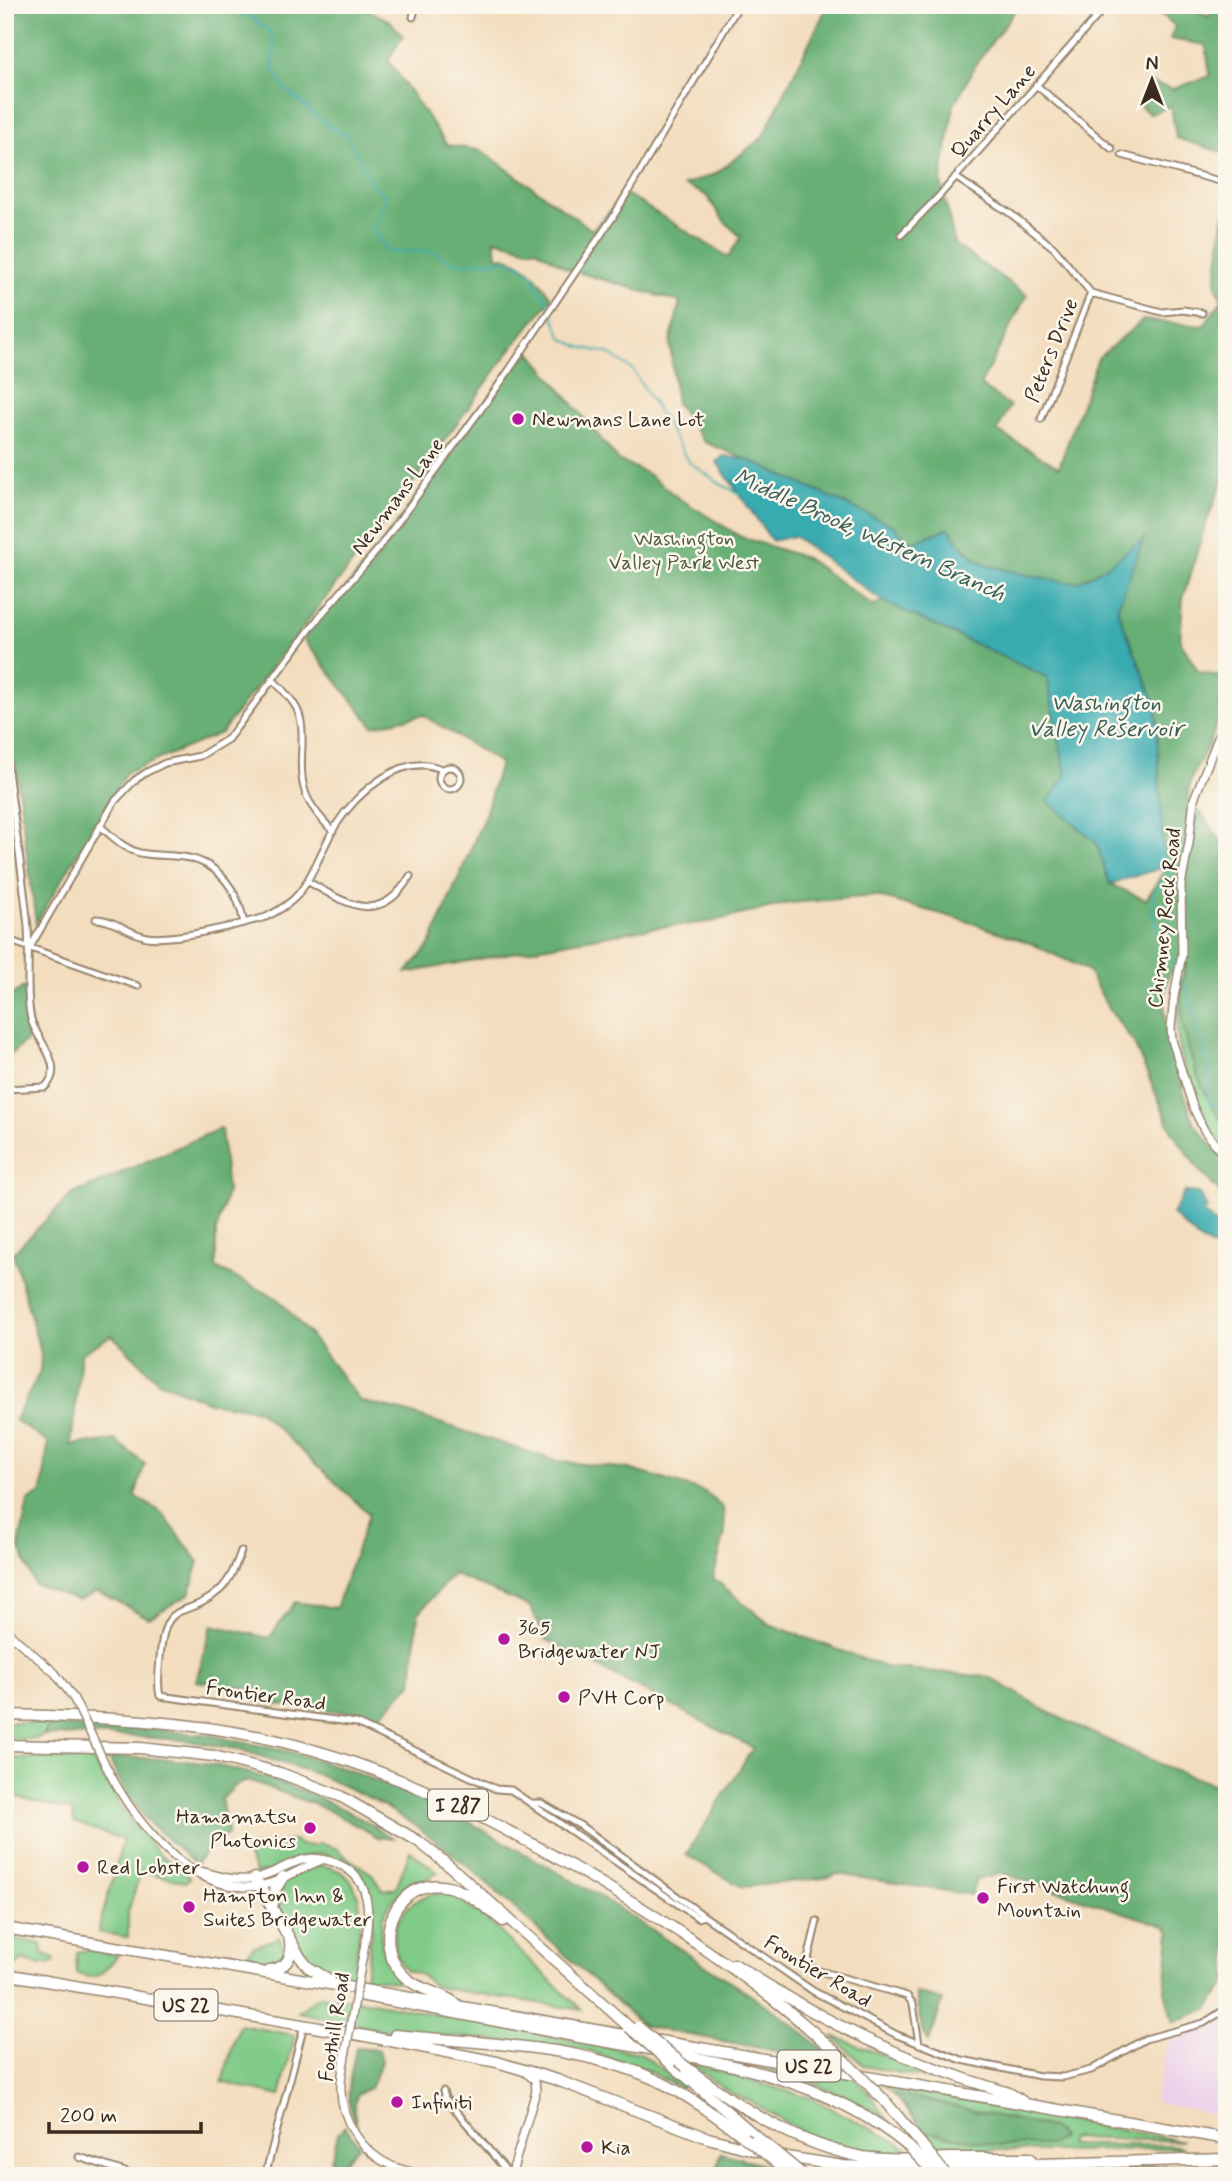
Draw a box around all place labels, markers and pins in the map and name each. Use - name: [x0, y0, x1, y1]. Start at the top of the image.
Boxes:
- place label: Newmans Lane Lot: [532, 406, 705, 434]
- marker: Newmans Lane Lot: [510, 411, 526, 427]
- place label: 365 Bridgewater NJ: [518, 1614, 660, 1666]
- marker: 365 Bridgewater NJ: [496, 1631, 512, 1647]
- place label: PVH Corp: [578, 1684, 664, 1712]
- marker: PVH Corp: [556, 1689, 572, 1705]
- place label: Hamamatsu Photonics: [176, 1803, 296, 1855]
- marker: Hamamatsu Photonics: [302, 1820, 318, 1836]
- place label: Red Lobster: [97, 1854, 201, 1882]
- marker: Red Lobster: [75, 1859, 91, 1875]
- place label: First Watchung Mountain: [997, 1873, 1129, 1925]
- place label: Hampton Inn & Suites Bridgewater: [203, 1882, 372, 1934]
- marker: First Watchung Mountain: [975, 1890, 991, 1906]
- marker: Hampton Inn & Suites Bridgewater: [181, 1899, 197, 1915]
- place label: Infiniti: [411, 2089, 472, 2117]
- marker: Infiniti: [389, 2094, 405, 2110]
- place label: Kia: [601, 2134, 631, 2162]
- marker: Kia: [579, 2139, 595, 2155]

